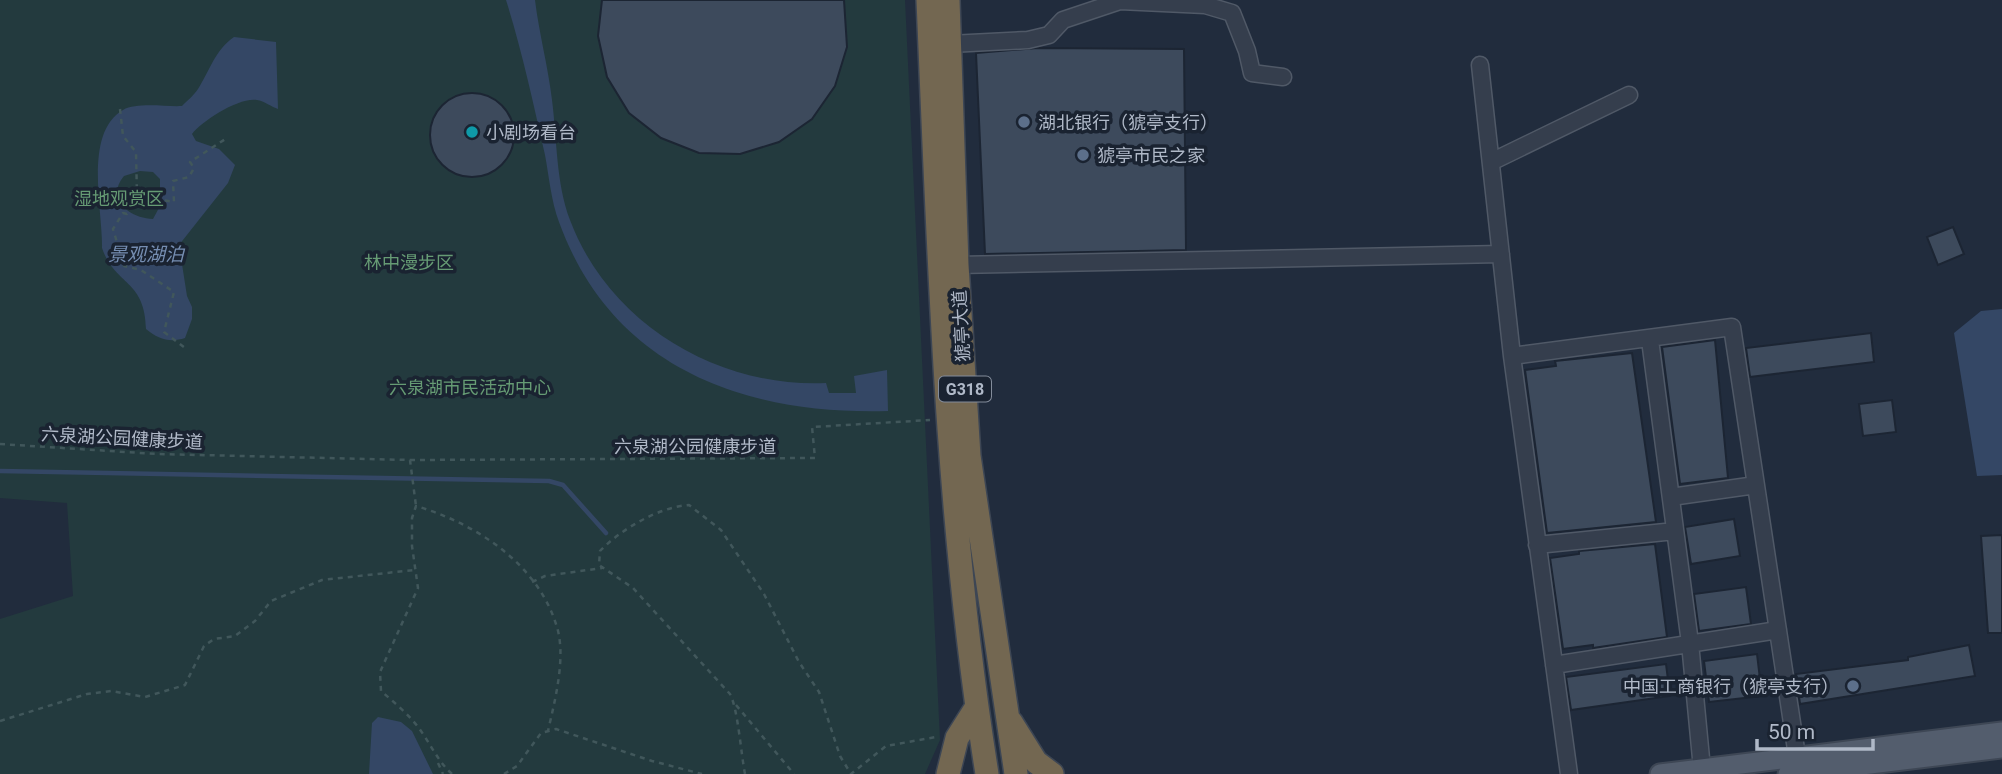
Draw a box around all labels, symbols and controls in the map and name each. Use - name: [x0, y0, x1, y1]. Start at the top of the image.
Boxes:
- place label: 湖北银行（猇亭支行）: [1038, 112, 1218, 133]
- marker: 湖北银行（猇亭支行）: [1016, 114, 1032, 130]
- place label: 小剧场看台: [486, 122, 576, 143]
- marker: 小剧场看台: [464, 124, 480, 140]
- place label: 猇亭市民之家: [1097, 145, 1205, 166]
- marker: 猇亭市民之家: [1075, 147, 1091, 163]
- park label: 湿地观赏区: [74, 188, 164, 209]
- water label: 景观湖泊: [108, 243, 186, 266]
- park label: 林中漫步区: [364, 252, 454, 273]
- street label: 猇亭大道: [949, 289, 973, 363]
- road number: G318: [939, 376, 991, 402]
- park label: 六泉湖市民活动中心: [389, 377, 551, 398]
- street label: 六泉湖公园健康步道: [41, 423, 203, 453]
- street label: 六泉湖公园健康步道: [614, 436, 776, 457]
- place label: 中国工商银行（猇亭支行）: [1623, 676, 1839, 697]
- marker: 中国工商银行（猇亭支行）: [1845, 678, 1861, 694]
- scale bar: [1757, 708, 1872, 752]
- text: 50 m: [1768, 720, 1815, 744]

